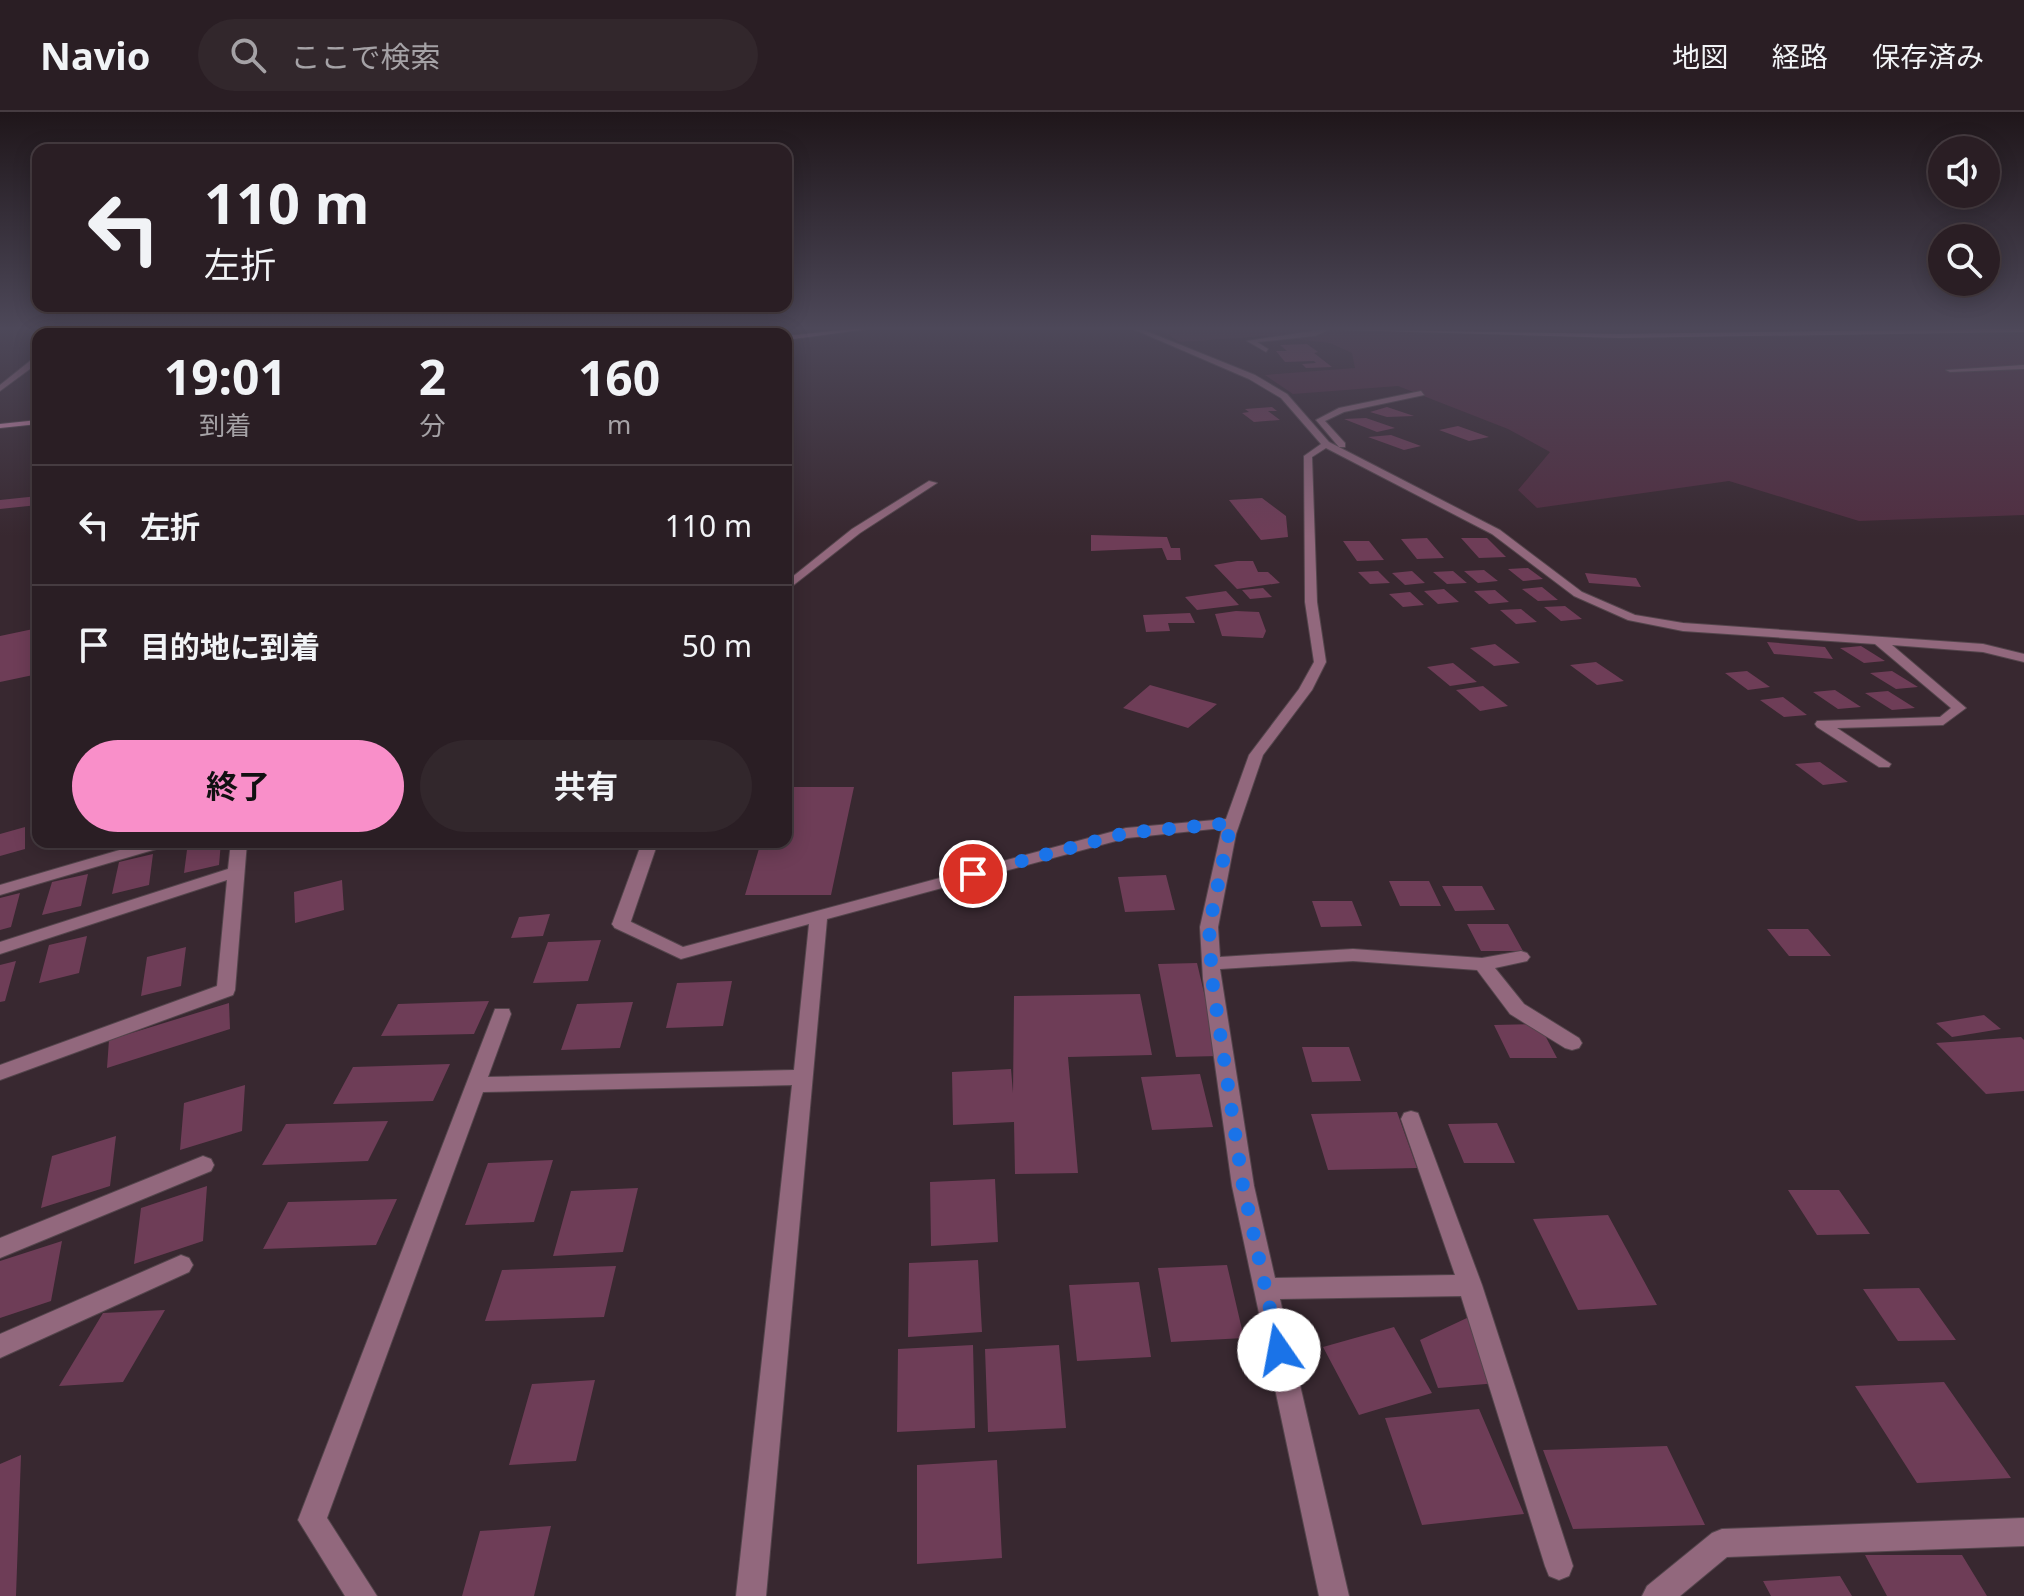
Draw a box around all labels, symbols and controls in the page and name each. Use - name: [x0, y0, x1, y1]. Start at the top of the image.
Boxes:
- search box: [198, 19, 758, 91]
- text: Navio: [40, 29, 150, 81]
- icon: search: [226, 33, 270, 77]
- text: ここで検索: [290, 36, 440, 77]
- text: 地図: [1672, 37, 1728, 75]
- text: 経路: [1772, 37, 1828, 75]
- text: 保存済み: [1872, 37, 1984, 75]
- map controls: [1928, 136, 2000, 296]
- button: sound: [1928, 136, 2000, 208]
- text: 110 m: [204, 164, 369, 240]
- icon: left: [72, 176, 176, 280]
- button: search: [1928, 224, 2000, 296]
- text: 左折: [204, 240, 276, 289]
- text: 19:01: [164, 344, 287, 409]
- text: 2: [419, 344, 446, 409]
- text: 160: [578, 345, 660, 410]
- text: m: [607, 406, 631, 442]
- text: 到着: [199, 407, 251, 443]
- text: 分: [419, 407, 445, 443]
- icon: left: [72, 503, 116, 547]
- text: 110 m: [665, 505, 752, 546]
- text: 左折: [140, 506, 200, 547]
- icon: arrive: [72, 623, 116, 667]
- text: 50 m: [682, 625, 752, 666]
- text: 目的地に到着: [140, 626, 320, 667]
- button: 終了: [72, 740, 404, 832]
- button: 共有: [420, 740, 752, 832]
- pin: [939, 840, 1007, 908]
- icon: arrive: [951, 852, 995, 896]
- position arrow: [1237, 1308, 1321, 1392]

